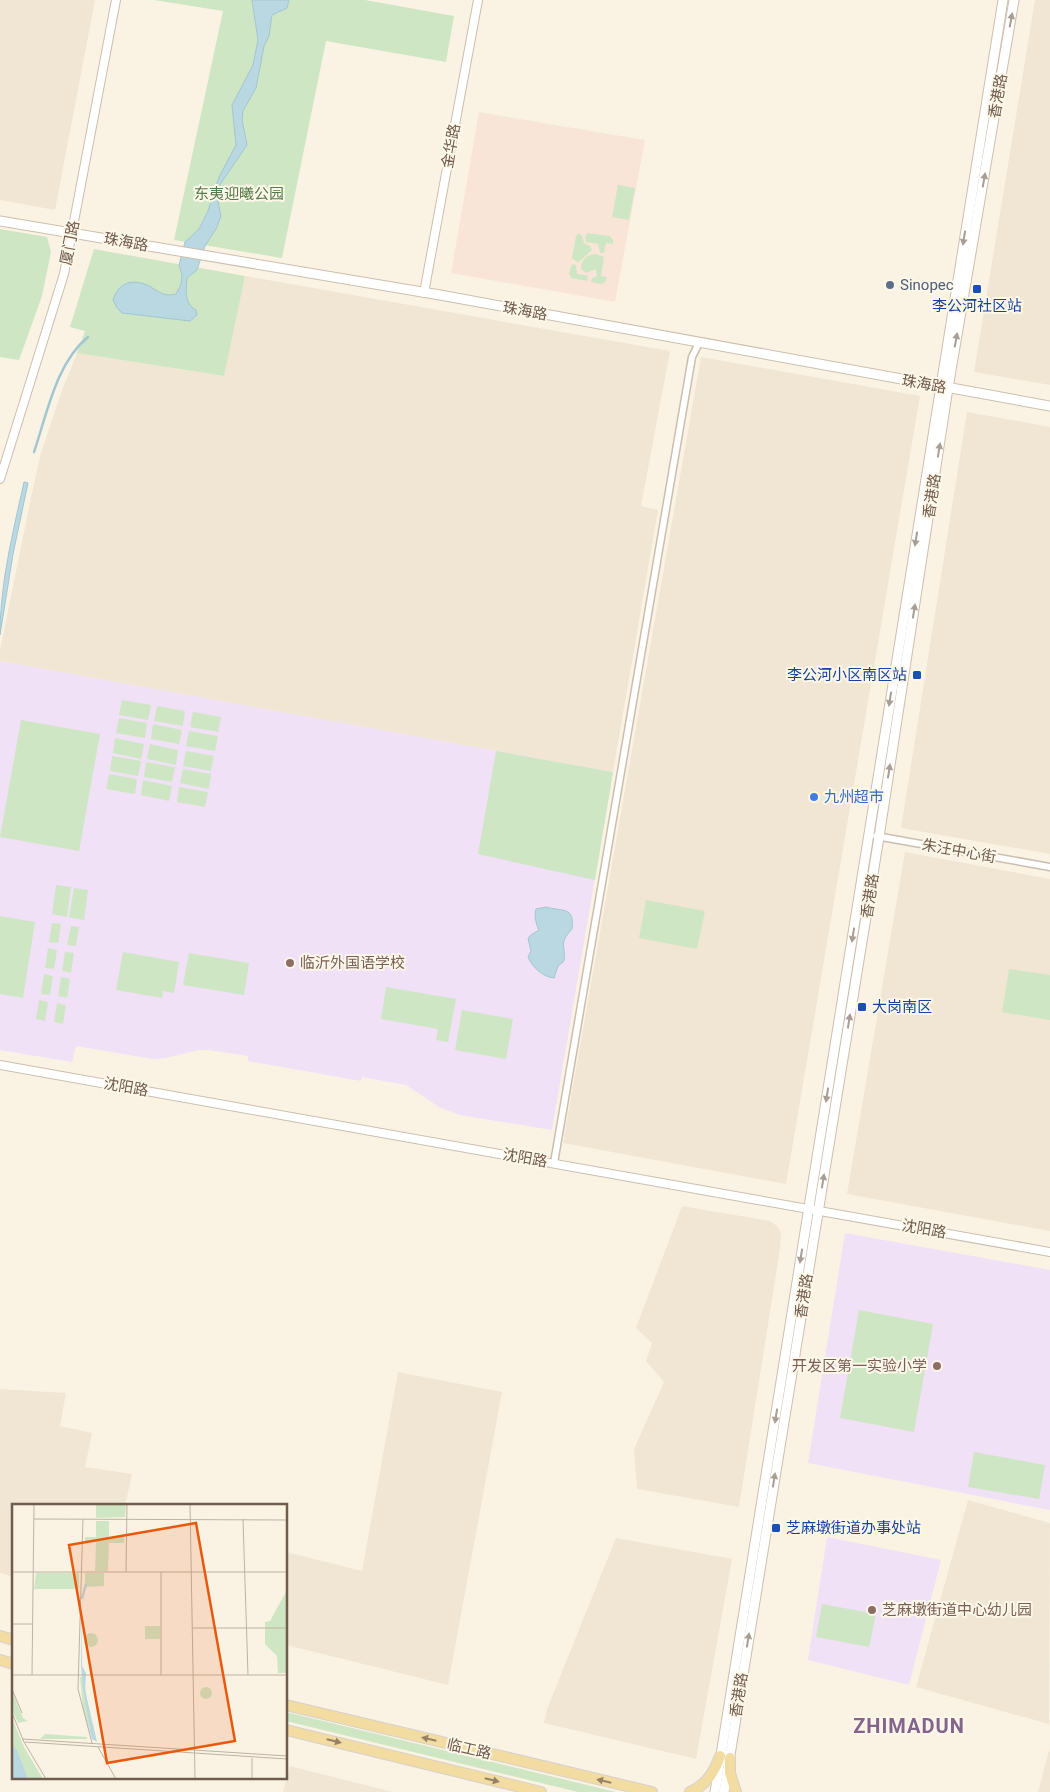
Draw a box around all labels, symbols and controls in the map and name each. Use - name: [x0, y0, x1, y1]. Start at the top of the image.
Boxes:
- one-way arrow: [1007, 12, 1015, 28]
- street label: 香港路: [985, 72, 1011, 120]
- street label: 金华路: [438, 122, 464, 170]
- one-way arrow: [980, 172, 988, 188]
- park label: 东夷迎曦公园: [194, 185, 284, 203]
- street label: 厦门路: [57, 219, 83, 267]
- street label: 珠海路: [102, 229, 150, 255]
- one-way arrow: [959, 230, 967, 246]
- place label: Sinopec: [900, 276, 954, 294]
- marker: Sinopec: [884, 279, 896, 291]
- marker: 李公河社区站: [971, 283, 983, 295]
- place label: 李公河社区站: [932, 297, 1022, 315]
- street label: 珠海路: [501, 298, 549, 324]
- one-way arrow: [953, 332, 961, 348]
- street label: 珠海路: [900, 371, 948, 397]
- one-way arrow: [935, 442, 943, 458]
- street label: 香港路: [920, 472, 944, 520]
- one-way arrow: [911, 531, 919, 547]
- one-way arrow: [910, 602, 918, 618]
- place label: 李公河小区南区站: [787, 666, 907, 684]
- marker: 李公河小区南区站: [911, 669, 923, 681]
- one-way arrow: [886, 692, 894, 708]
- one-way arrow: [886, 763, 894, 779]
- place label: 九州超市: [824, 788, 884, 806]
- marker: 九州超市: [808, 791, 820, 803]
- street label: 朱汪中心街: [920, 836, 998, 866]
- street label: 香港路: [858, 872, 882, 920]
- one-way arrow: [848, 927, 856, 943]
- place label: 临沂外国语学校: [300, 954, 405, 972]
- marker: 临沂外国语学校: [284, 957, 296, 969]
- place label: 大岗南区: [872, 998, 932, 1016]
- marker: 大岗南区: [856, 1001, 868, 1013]
- one-way arrow: [846, 1012, 854, 1028]
- street label: 沈阳路: [102, 1074, 150, 1100]
- one-way arrow: [823, 1088, 831, 1104]
- street label: 沈阳路: [501, 1145, 549, 1171]
- one-way arrow: [820, 1173, 828, 1189]
- street label: 沈阳路: [900, 1216, 948, 1242]
- one-way arrow: [797, 1248, 805, 1264]
- street label: 香港路: [792, 1272, 816, 1320]
- place label: 开发区第一实验小学: [792, 1357, 927, 1375]
- marker: 开发区第一实验小学: [931, 1360, 943, 1372]
- one-way arrow: [771, 1409, 779, 1425]
- one-way arrow: [771, 1471, 779, 1487]
- inset map: [12, 1504, 288, 1780]
- place label: 芝麻墩街道办事处站: [786, 1519, 921, 1537]
- marker: 芝麻墩街道办事处站: [770, 1522, 782, 1534]
- place label: 芝麻墩街道中心幼儿园: [882, 1601, 1032, 1619]
- marker: 芝麻墩街道中心幼儿园: [866, 1604, 878, 1616]
- one-way arrow: [745, 1632, 753, 1648]
- street label: 香港路: [727, 1671, 751, 1719]
- district label: ZHIMADUN: [853, 1714, 965, 1738]
- one-way arrow: [422, 1735, 437, 1743]
- street label: 临工路: [445, 1735, 493, 1763]
- one-way arrow: [326, 1737, 341, 1745]
- one-way arrow: [484, 1776, 499, 1784]
- one-way arrow: [597, 1777, 612, 1785]

